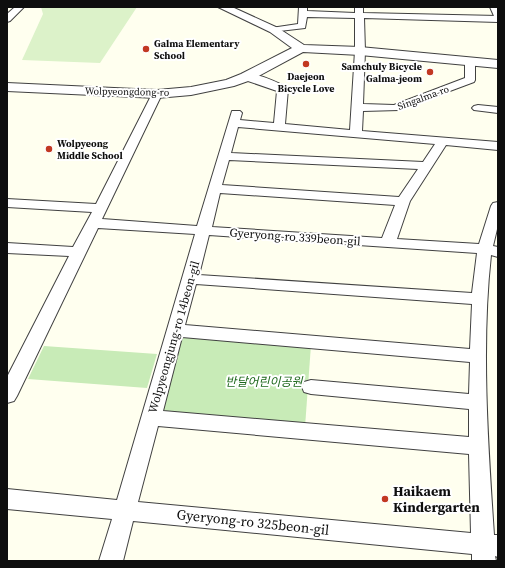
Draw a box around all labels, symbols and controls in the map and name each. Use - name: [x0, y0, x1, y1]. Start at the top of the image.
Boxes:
- place label: Galma Elementary School: [154, 37, 240, 62]
- marker: Galma Elementary School: [141, 44, 151, 54]
- marker: Daejeon Bicycle Love: [301, 59, 311, 69]
- place label: Samchuly Bicycle Galma-jeom: [341, 60, 422, 85]
- marker: Samchuly Bicycle Galma-jeom: [425, 67, 435, 77]
- place label: Daejeon Bicycle Love: [278, 70, 334, 95]
- street label: Singalma-ro: [396, 82, 451, 113]
- street label: Wolpyeongdong-ro: [85, 84, 170, 99]
- place label: Wolpyeong Middle School: [57, 137, 123, 162]
- marker: Wolpyeong Middle School: [44, 144, 54, 154]
- street label: Gyeryong-ro 339beon-gil: [229, 224, 362, 250]
- street label: Wolpyeongjung-ro 14beon-gil: [145, 259, 204, 415]
- park label: 반달어린이공원: [225, 374, 304, 390]
- place label: Haikaem Kindergarten: [393, 481, 480, 517]
- marker: Haikaem Kindergarten: [380, 494, 390, 504]
- street label: Gyeryong-ro 325beon-gil: [176, 504, 330, 540]

